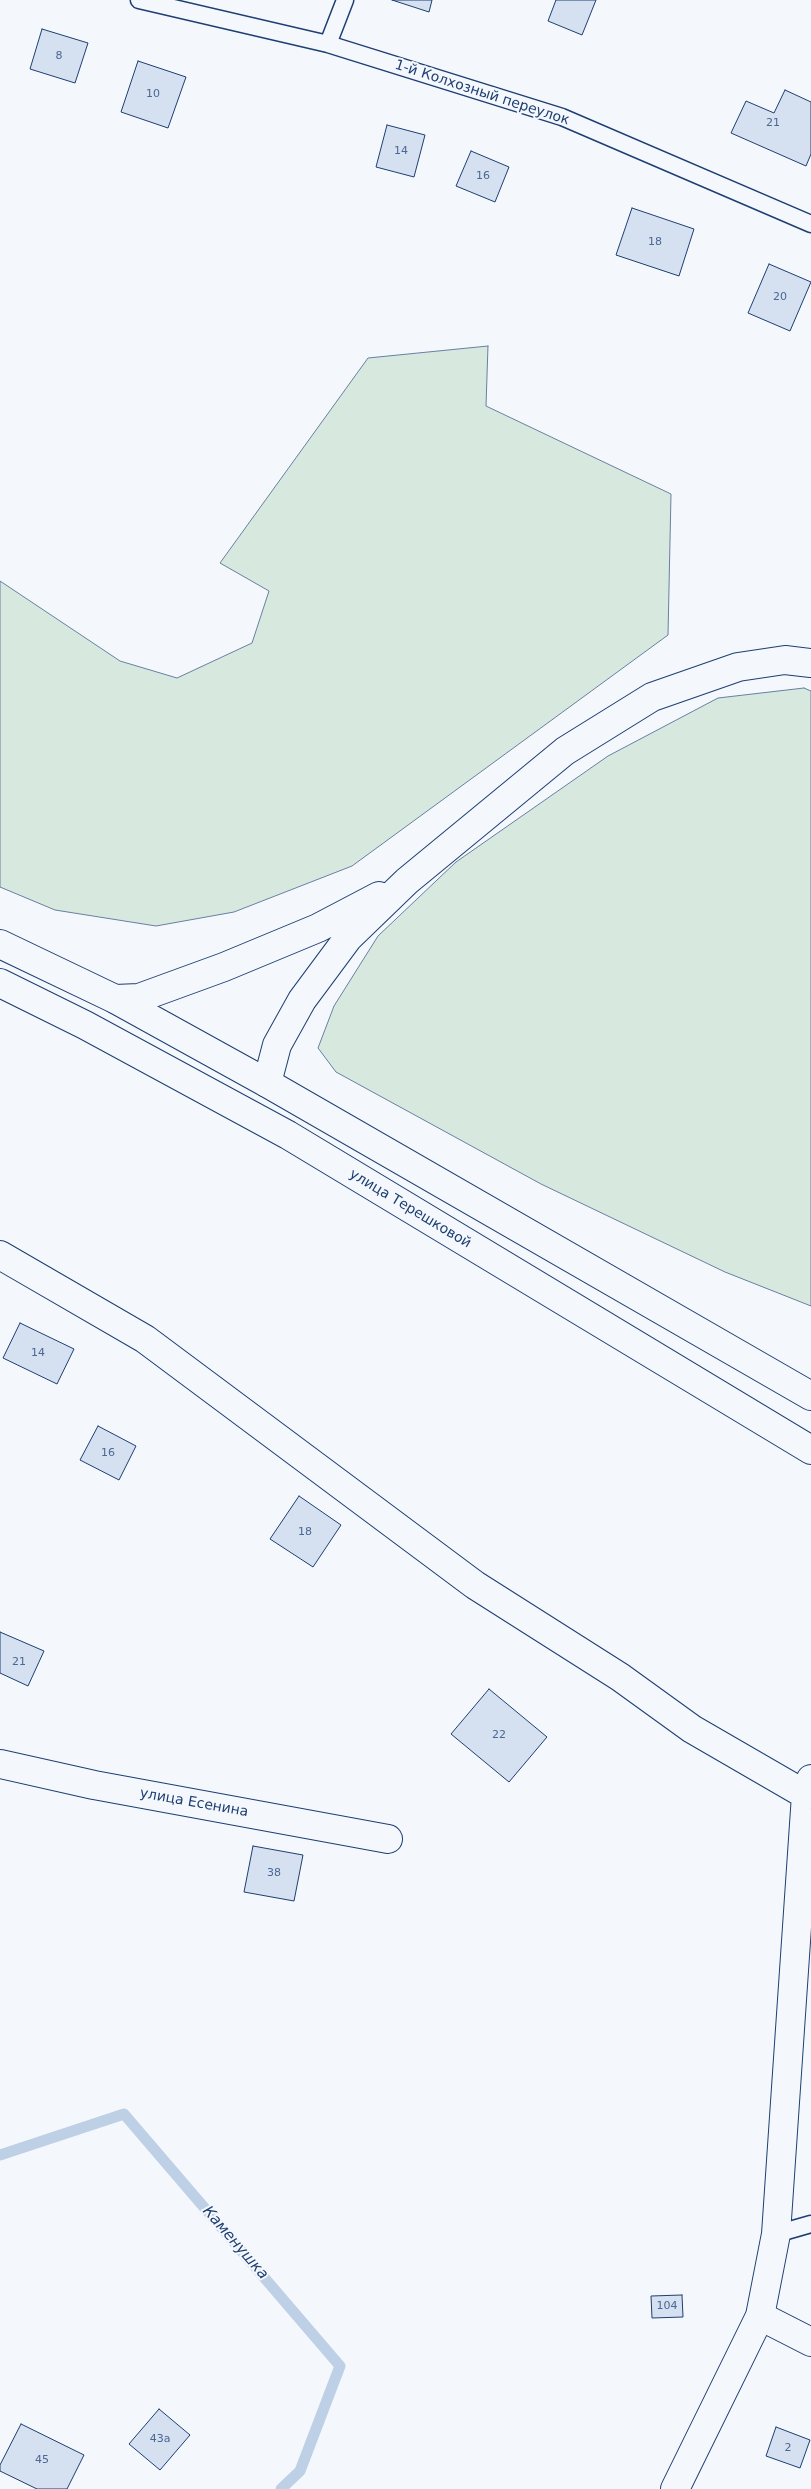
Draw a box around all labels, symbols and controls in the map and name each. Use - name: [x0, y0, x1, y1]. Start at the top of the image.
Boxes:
- house number: 8: [56, 49, 62, 63]
- street label: 1-й Колхозный переулок: [393, 57, 571, 129]
- house number: 10: [146, 87, 160, 101]
- house number: 21: [766, 116, 780, 130]
- house number: 14: [394, 144, 408, 158]
- house number: 16: [476, 169, 490, 183]
- house number: 18: [648, 235, 662, 249]
- house number: 20: [773, 290, 787, 304]
- street label: улица Терешковой: [346, 1166, 474, 1252]
- house number: 14: [31, 1346, 45, 1360]
- house number: 16: [101, 1446, 115, 1460]
- house number: 18: [298, 1525, 312, 1539]
- house number: 21: [12, 1655, 26, 1669]
- house number: 22: [492, 1728, 506, 1742]
- street label: улица Есенина: [138, 1785, 250, 1821]
- house number: 38: [267, 1866, 281, 1880]
- water label: Каменушка: [198, 2203, 272, 2283]
- house number: 104: [657, 2299, 677, 2313]
- house number: 43а: [150, 2432, 170, 2446]
- house number: 2: [785, 2441, 791, 2455]
- house number: 45: [35, 2453, 49, 2467]

